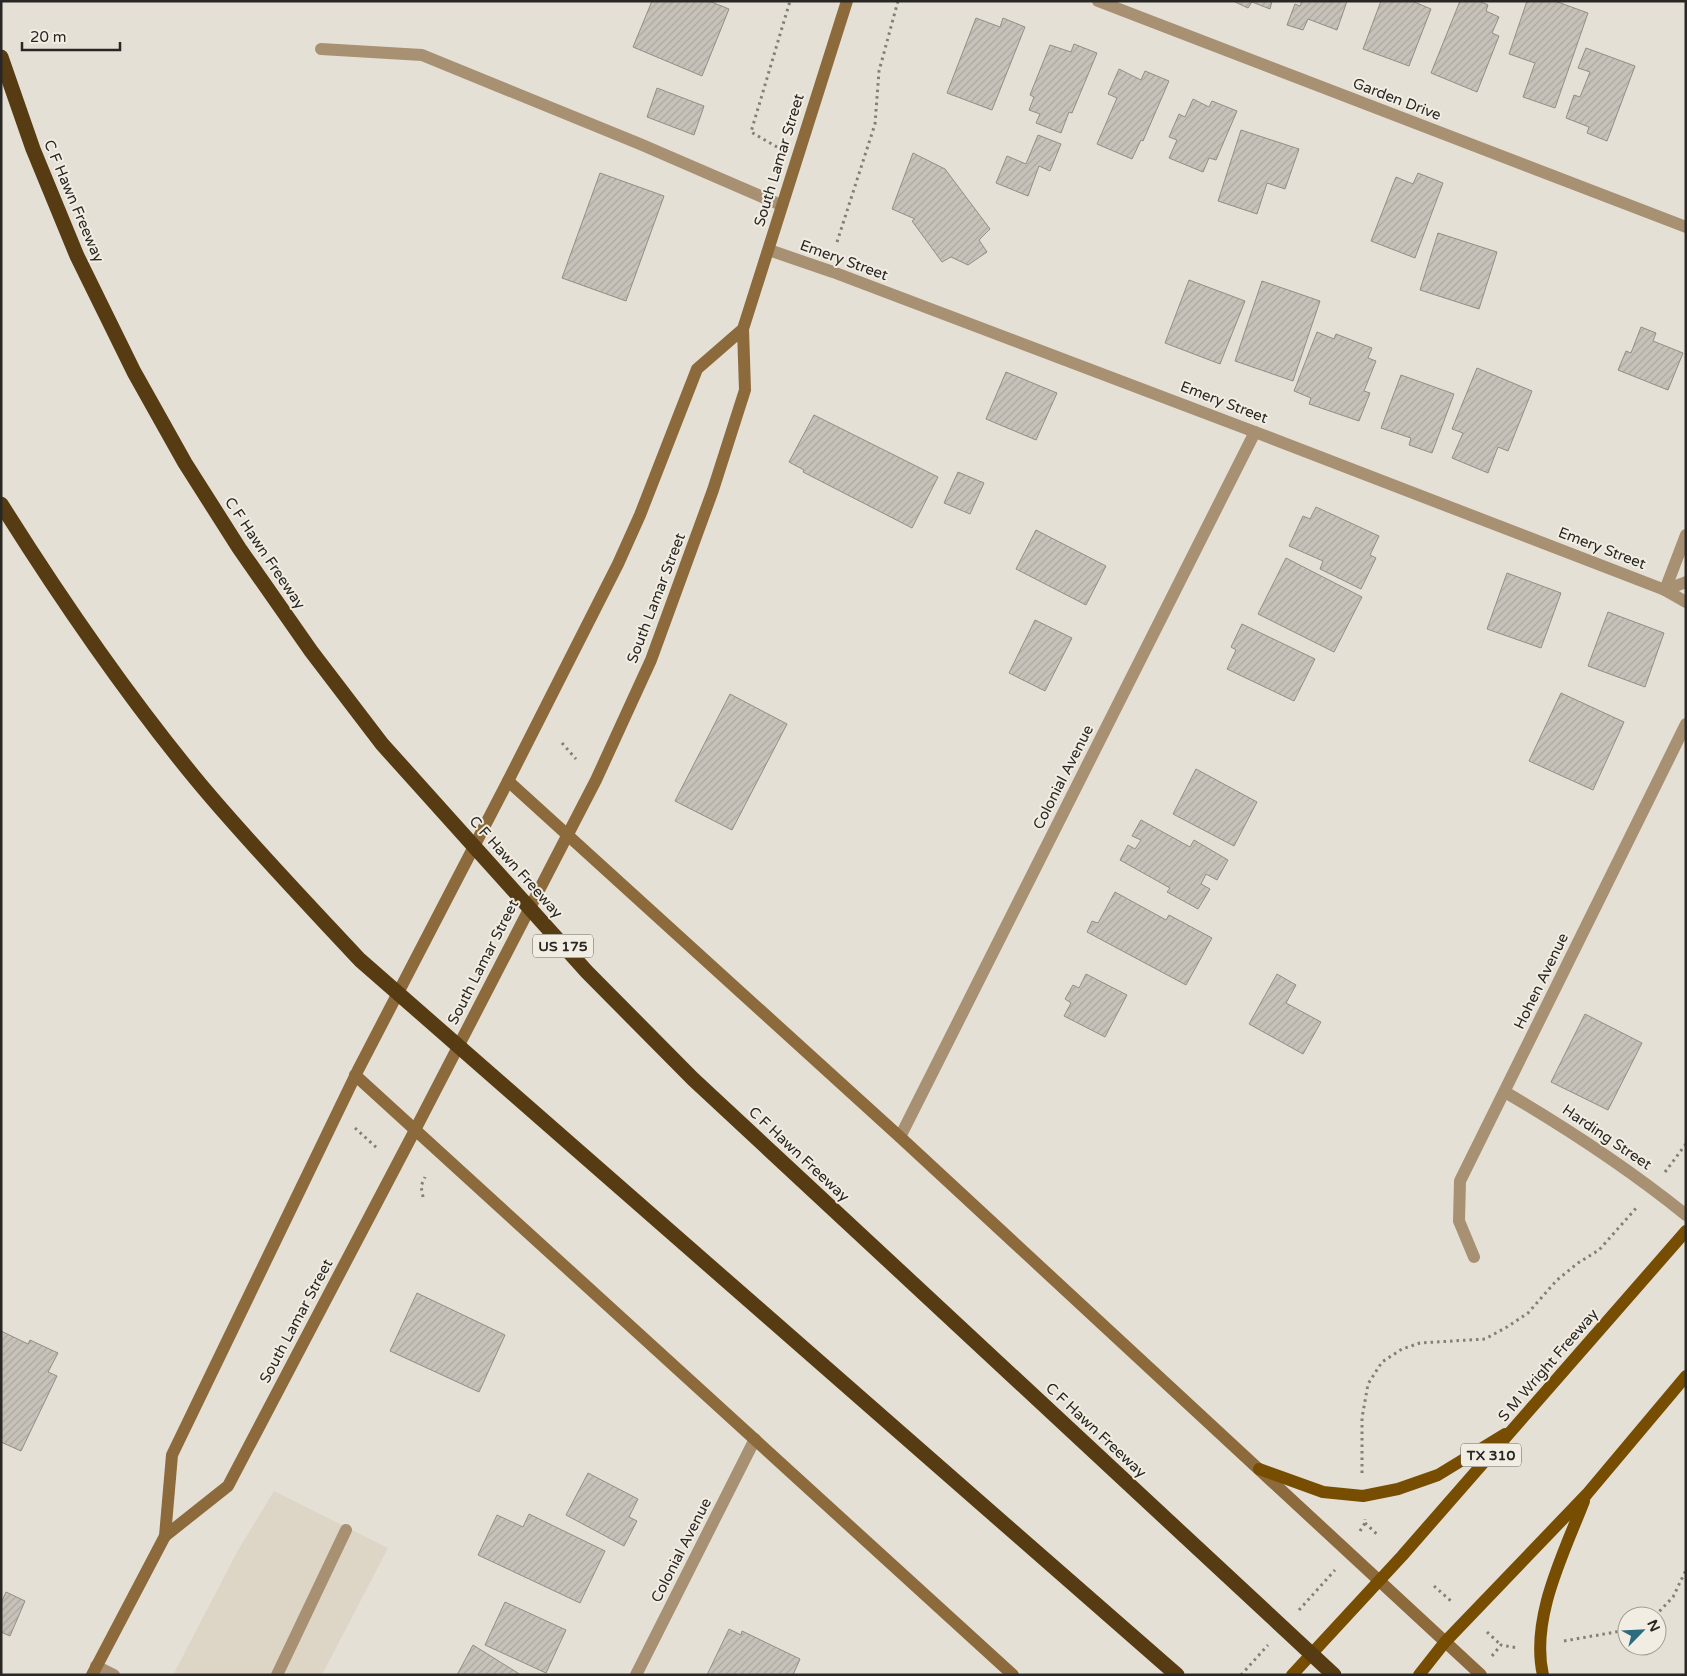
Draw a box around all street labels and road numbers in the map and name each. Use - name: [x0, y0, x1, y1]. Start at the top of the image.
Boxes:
- street label: Garden Drive: [1350, 74, 1444, 124]
- street label: South Lamar Street: [750, 91, 808, 229]
- street label: C F Hawn Freeway: [40, 137, 108, 265]
- street label: Emery Street: [798, 236, 891, 284]
- street label: Emery Street: [1178, 377, 1271, 427]
- street label: C F Hawn Freeway: [221, 494, 309, 612]
- street label: Emery Street: [1556, 523, 1649, 573]
- street label: South Lamar Street: [623, 530, 689, 666]
- street label: Colonial Avenue: [1029, 722, 1097, 832]
- street label: C F Hawn Freeway: [465, 812, 567, 922]
- street label: South Lamar Street: [444, 896, 522, 1028]
- street label: Hohen Avenue: [1510, 930, 1572, 1032]
- road number: US 175: [533, 934, 593, 958]
- street label: Harding Street: [1559, 1100, 1655, 1174]
- street label: C F Hawn Freeway: [745, 1103, 853, 1205]
- street label: South Lamar Street: [256, 1256, 336, 1386]
- street label: S M Wright Freeway: [1494, 1305, 1602, 1425]
- street label: C F Hawn Freeway: [1042, 1379, 1150, 1481]
- road number: TX 310: [1461, 1444, 1521, 1466]
- street label: Colonial Avenue: [647, 1495, 715, 1605]

